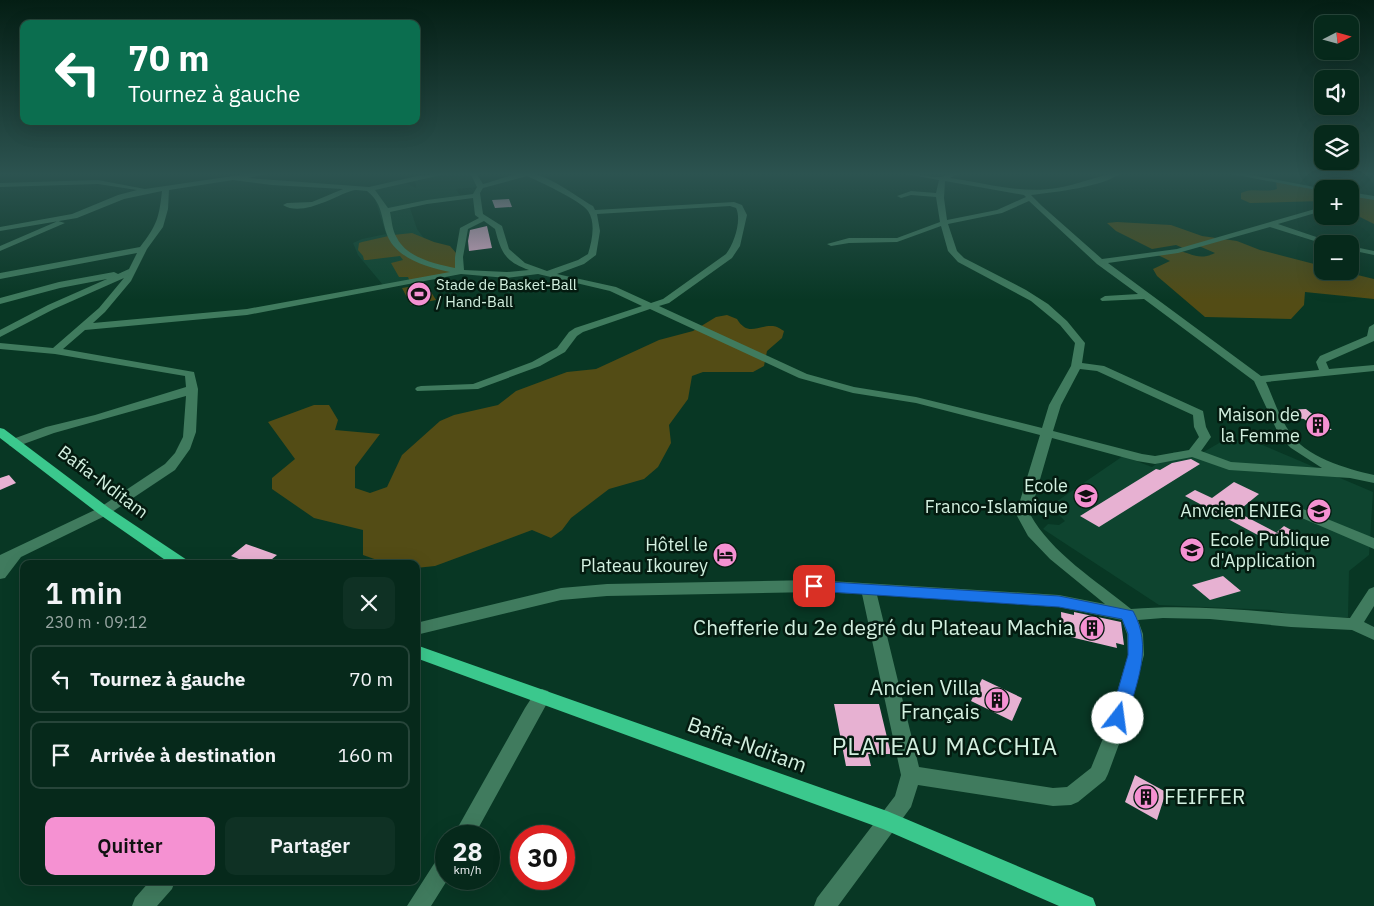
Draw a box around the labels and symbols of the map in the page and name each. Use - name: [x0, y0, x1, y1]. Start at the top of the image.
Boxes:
- north arrow: [1314, 15, 1359, 60]
- place label: Stade de Basket-Ball / Hand-Ball: [436, 275, 577, 311]
- sports icon: Stade de Basket-Ball / Hand-Ball: [406, 281, 432, 307]
- place label: Maison de la Femme: [1218, 403, 1300, 447]
- building icon: Maison de la Femme: [1305, 412, 1331, 438]
- street label: Bafia-Nditam: [53, 440, 153, 523]
- place label: Ecole Franco-Islamique: [925, 474, 1068, 518]
- school or university icon: Ecole Franco-Islamique: [1073, 483, 1099, 509]
- school or university icon: Anvcien ENIEG: [1306, 498, 1332, 524]
- place label: Anvcien ENIEG: [1180, 499, 1302, 522]
- place label: Ecole Publique d'Application: [1210, 528, 1330, 572]
- place label: Hôtel le Plateau Ikourey: [580, 533, 708, 577]
- school or university icon: Ecole Publique d'Application: [1179, 537, 1205, 563]
- hotel icon: Hôtel le Plateau Ikourey: [712, 542, 738, 568]
- pin: [793, 565, 835, 607]
- place label: Chefferie du 2e degré du Plateau Machia: [693, 613, 1074, 641]
- building icon: Chefferie du 2e degré du Plateau Machia: [1079, 615, 1105, 641]
- place label: Ancien Villa Français: [870, 673, 980, 725]
- building icon: Ancien Villa Français: [984, 687, 1010, 713]
- position arrow: [1091, 691, 1143, 743]
- street label: Bafia-Nditam: [684, 709, 811, 779]
- district label: PLATEAU MACCHIA: [832, 730, 1058, 762]
- place label: FEIFFER: [1164, 782, 1246, 810]
- building icon: FEIFFER: [1133, 784, 1159, 810]
- speed limit sign: 30: [510, 825, 575, 890]

